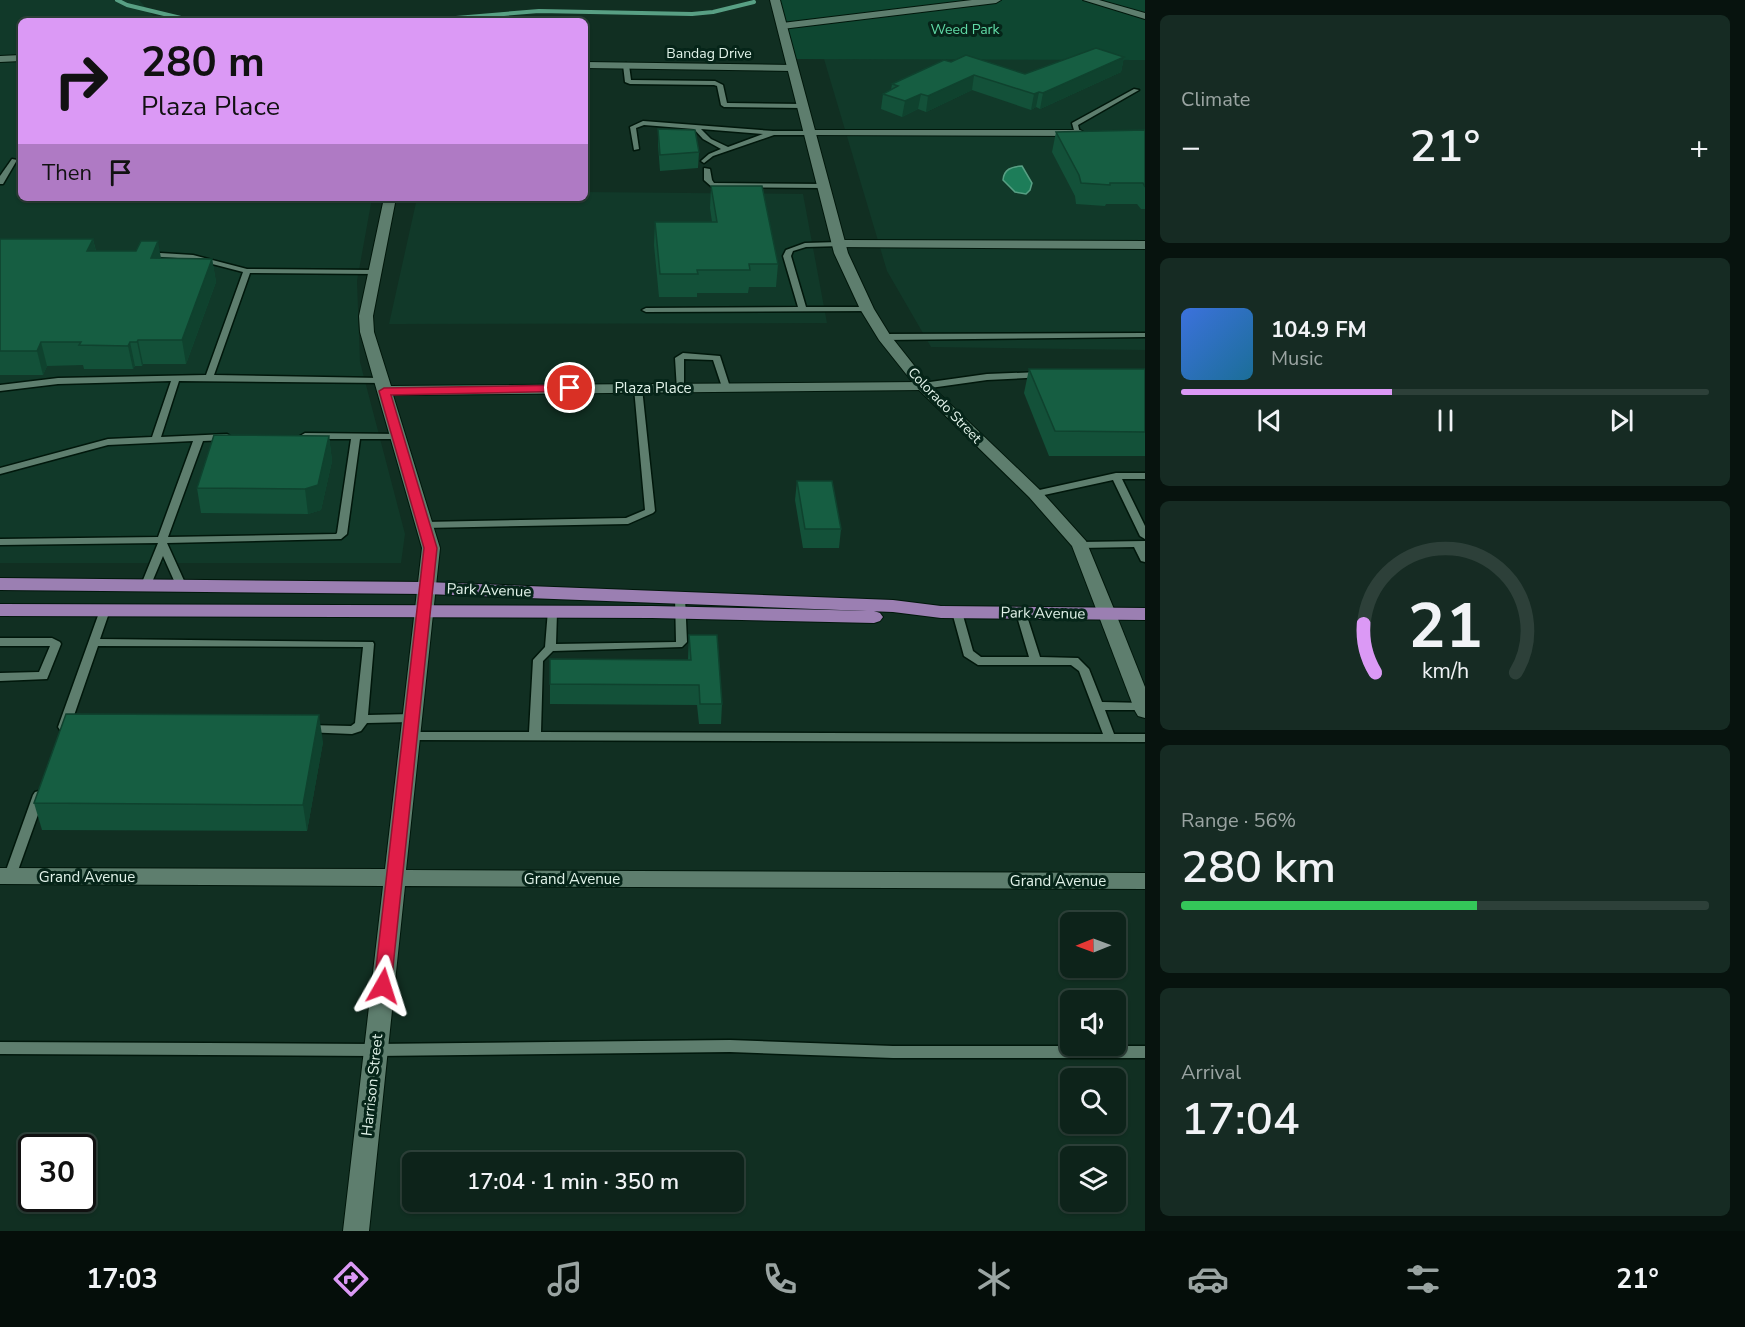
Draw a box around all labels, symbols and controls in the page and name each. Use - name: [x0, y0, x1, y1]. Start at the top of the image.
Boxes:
- park label: Weed Park: [930, 20, 1001, 39]
- text: 280 m: [141, 34, 265, 91]
- icon: right: [42, 42, 120, 120]
- street label: Bandag Drive: [666, 44, 752, 63]
- text: Climate: [1181, 86, 1250, 113]
- text: Plaza Place: [141, 88, 280, 125]
- text: 21°: [1410, 116, 1480, 177]
- text: −: [1181, 125, 1201, 170]
- text: +: [1689, 125, 1709, 170]
- icon: arrive: [104, 156, 137, 189]
- text: Then: [42, 158, 92, 188]
- text: 104.9 FM: [1271, 315, 1367, 345]
- text: Music: [1271, 345, 1323, 372]
- pin: [544, 362, 595, 413]
- street label: Colorado Street: [904, 363, 986, 448]
- icon: arrive: [553, 371, 586, 404]
- street label: Plaza Place: [614, 378, 692, 398]
- icon: previous: [1253, 404, 1286, 437]
- icon: pause: [1429, 404, 1462, 437]
- icon: next: [1605, 404, 1638, 437]
- street label: Park Avenue: [446, 579, 532, 601]
- text: 21: [1408, 584, 1482, 669]
- street label: Park Avenue: [1000, 602, 1086, 624]
- text: km/h: [1421, 656, 1469, 686]
- text: Range · 56%: [1181, 807, 1296, 834]
- text: 280 km: [1181, 837, 1336, 898]
- street label: Grand Avenue: [39, 867, 135, 887]
- street label: Grand Avenue: [524, 869, 620, 889]
- street label: Grand Avenue: [1010, 871, 1106, 891]
- north arrow: [1060, 912, 1126, 978]
- map controls: [1060, 912, 1126, 1212]
- position arrow: [351, 954, 415, 1018]
- button: sound: [1060, 990, 1126, 1056]
- street label: Harrison Street: [357, 1032, 387, 1137]
- text: Arrival: [1181, 1059, 1241, 1086]
- button: search: [1060, 1068, 1126, 1134]
- text: 17:04: [1181, 1089, 1300, 1150]
- speed limit sign: 30: [18, 1134, 96, 1212]
- button: layers: [1060, 1146, 1126, 1212]
- text: 17:04 · 1 min · 350 m: [467, 1167, 679, 1197]
- icon: directions: [330, 1258, 372, 1300]
- icon: music: [544, 1258, 586, 1300]
- icon: phone: [759, 1258, 801, 1300]
- icon: climate: [973, 1258, 1015, 1300]
- icon: car: [1187, 1258, 1229, 1300]
- icon: filters: [1402, 1258, 1444, 1300]
- text: 17:03: [86, 1261, 158, 1298]
- text: 21°: [1616, 1261, 1659, 1298]

